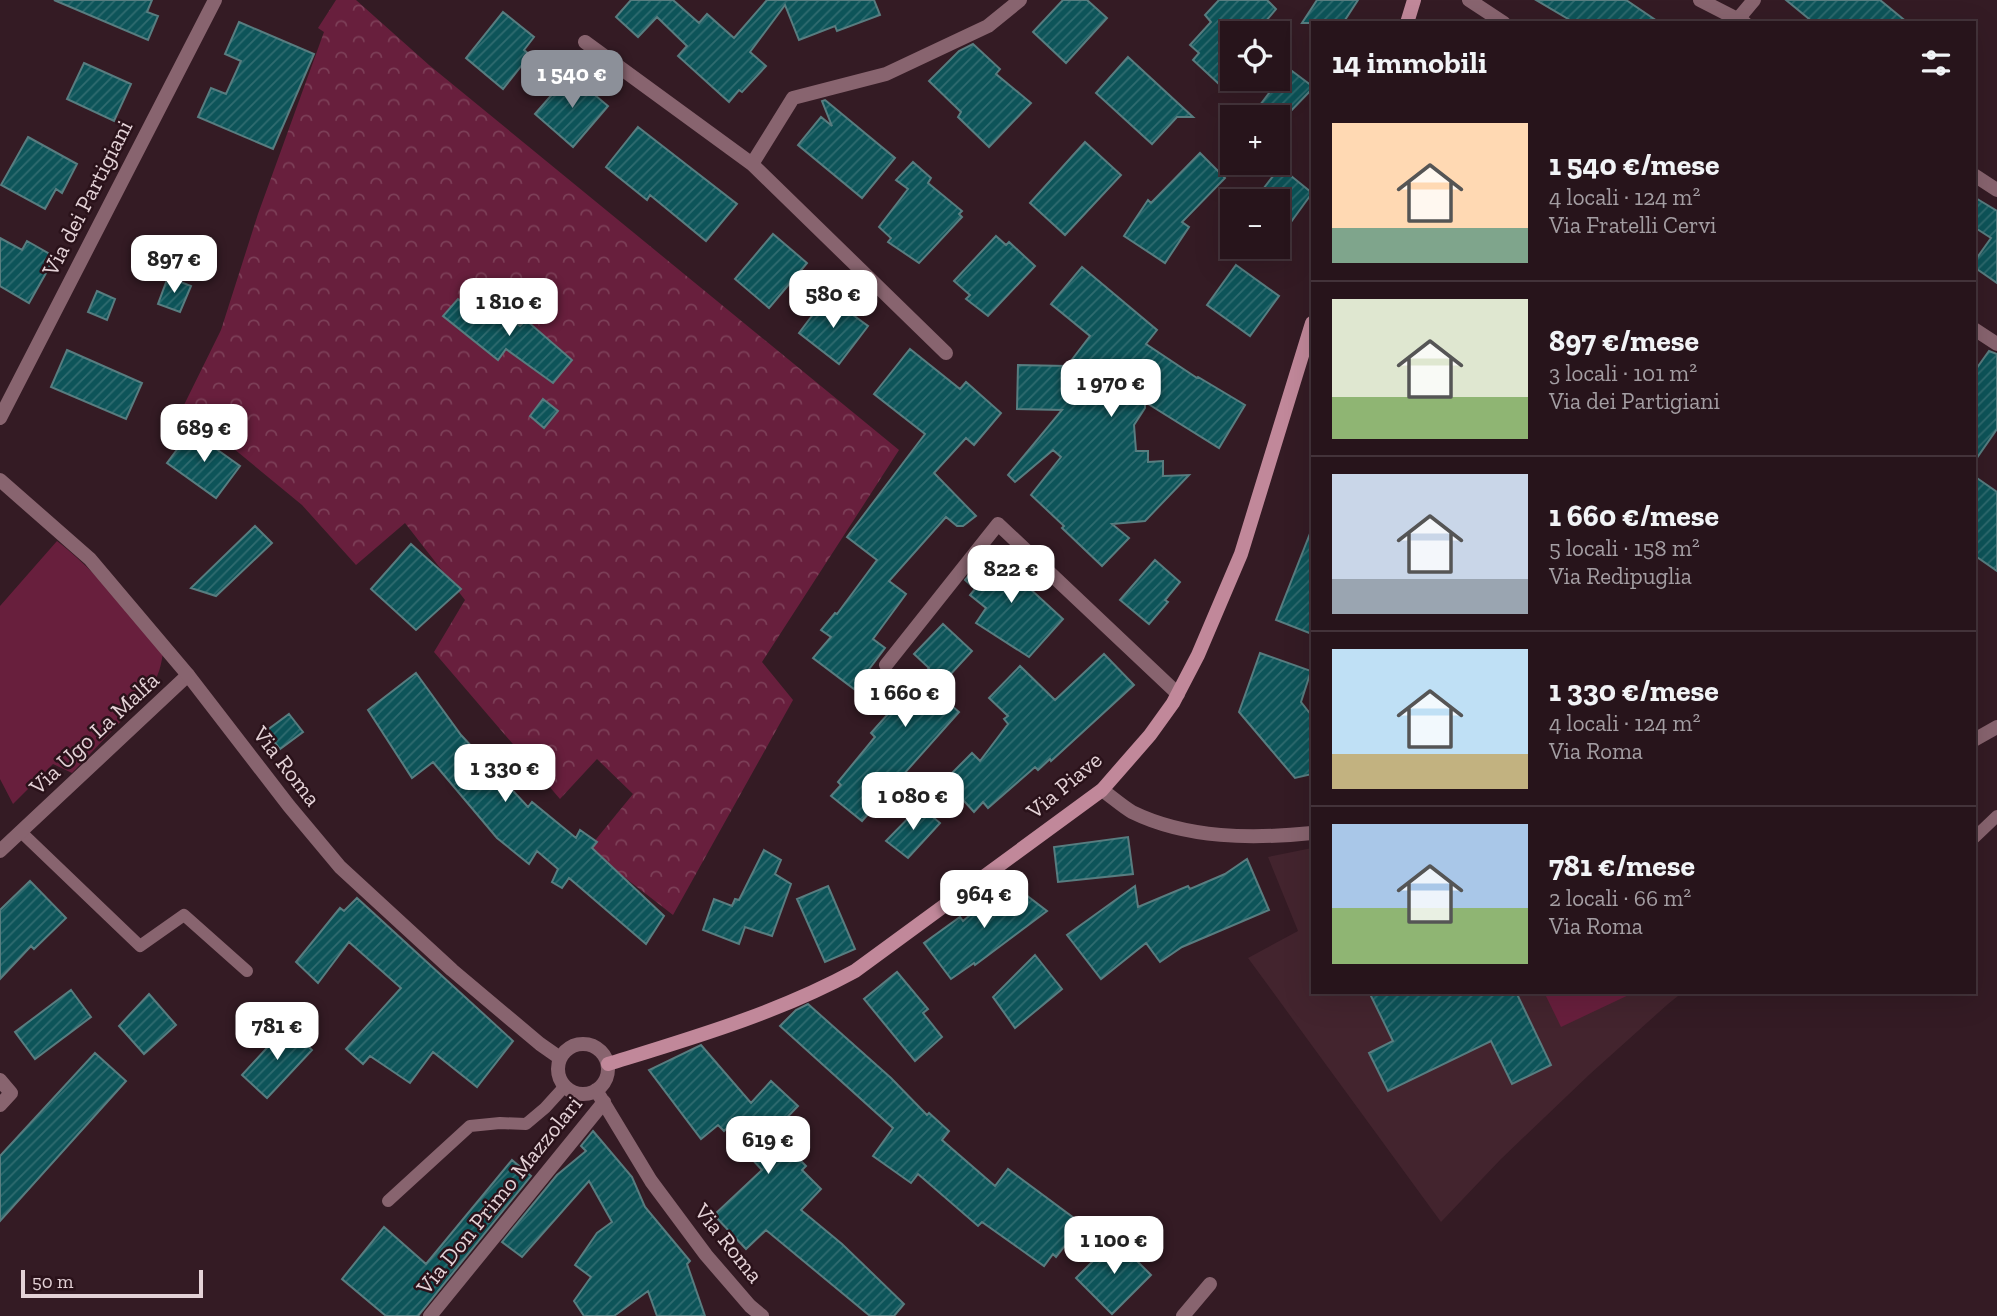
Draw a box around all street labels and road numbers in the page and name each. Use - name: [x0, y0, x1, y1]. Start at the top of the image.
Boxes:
- street label: Via dei Partigiani: [35, 116, 138, 281]
- street label: Via Ugo La Malfa: [23, 666, 165, 801]
- street label: Via Roma: [246, 720, 327, 812]
- street label: Via Piave: [1020, 745, 1107, 825]
- street label: Via Don Primo Mazzolari: [410, 1090, 588, 1301]
- street label: Via Roma: [688, 1197, 769, 1288]

